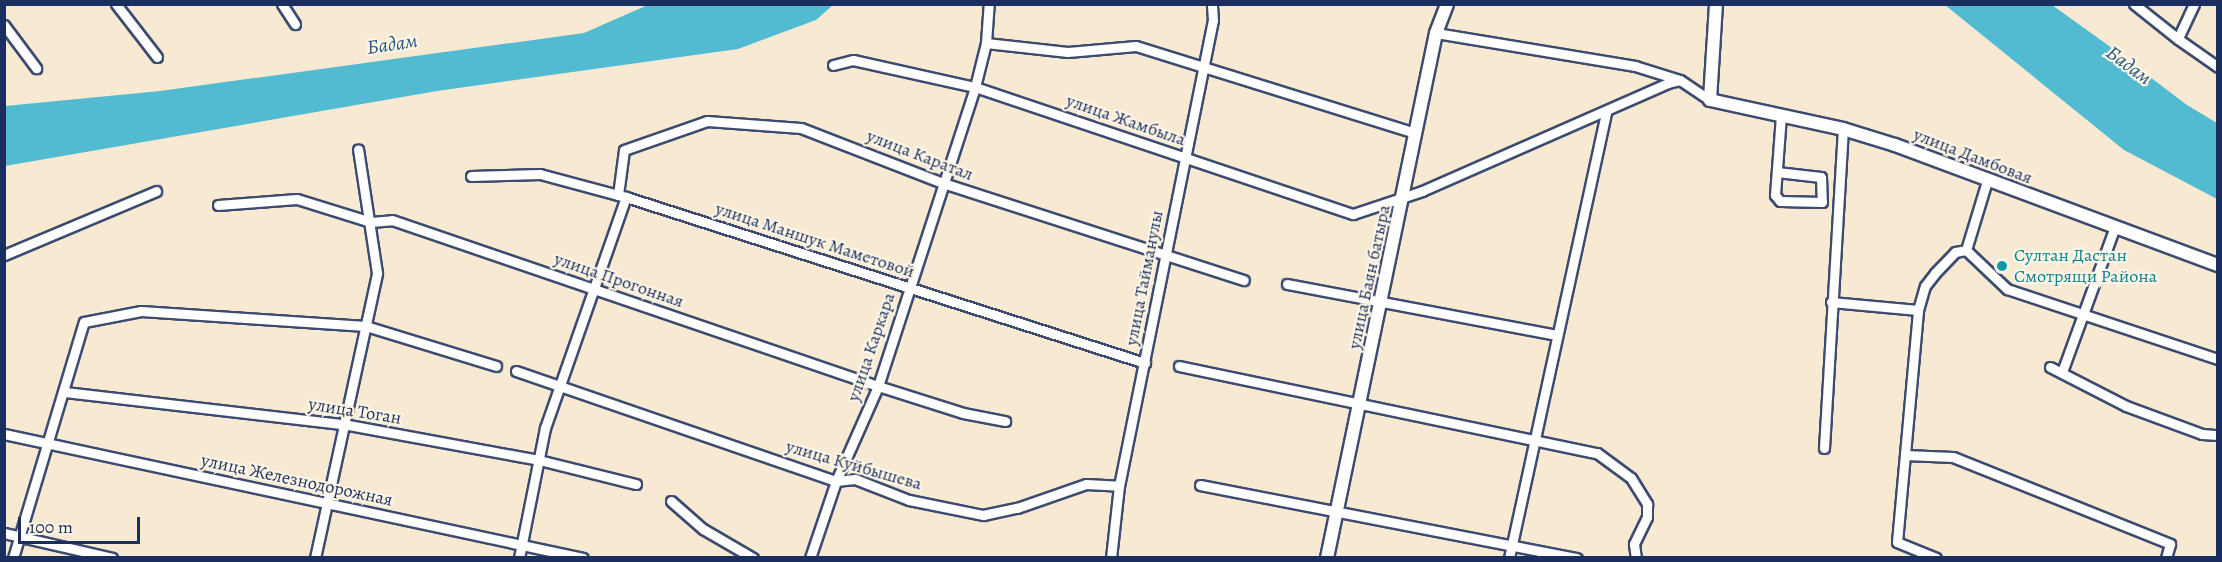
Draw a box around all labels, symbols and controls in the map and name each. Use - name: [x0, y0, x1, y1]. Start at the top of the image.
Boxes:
- water label: Бадам: [365, 29, 419, 59]
- water label: Бадам: [2101, 40, 2157, 90]
- street label: улица Жамбыла: [1063, 89, 1189, 151]
- street label: улица Дамбовая: [1911, 123, 2035, 189]
- street label: улица Каратал: [864, 125, 976, 185]
- street label: улица Маншук Маметовой: [713, 198, 917, 282]
- street label: улица Баян батыра: [1343, 203, 1395, 351]
- street label: улица Тайманулы: [1120, 209, 1168, 347]
- place label: Султан Дастан Смотрящи Района: [2014, 245, 2157, 288]
- street label: улица Прогонная: [551, 248, 687, 312]
- marker: Султан Дастан Смотрящи Района: [1995, 259, 2009, 273]
- street label: улица Каркара: [842, 290, 900, 404]
- street label: улица Тоган: [307, 393, 403, 429]
- street label: улица Куйбышева: [784, 435, 924, 495]
- street label: улица Железнодорожная: [199, 449, 395, 511]
- scale bar: [21, 505, 142, 543]
- text: 100 m: [29, 515, 73, 539]

